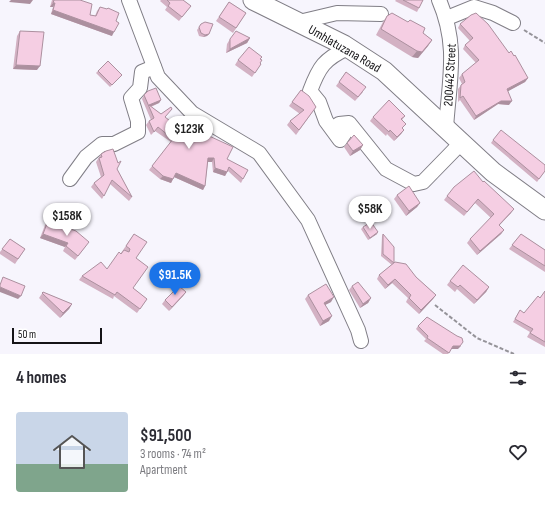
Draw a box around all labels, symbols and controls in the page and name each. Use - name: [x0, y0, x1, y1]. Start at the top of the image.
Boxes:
- street label: Umhlatuzana Road: [305, 22, 384, 76]
- street label: 200442 Street: [440, 43, 460, 107]
- pin: $123K: [161, 116, 217, 150]
- text: $123K: [174, 121, 204, 137]
- pin: $58K: [346, 196, 394, 230]
- text: $58K: [358, 201, 382, 217]
- pin: $158K: [39, 203, 95, 237]
- text: $158K: [52, 208, 82, 224]
- pin: $91.5K: [142, 262, 208, 296]
- text: $91.5K: [158, 267, 192, 283]
- scale bar: [12, 326, 102, 345]
- text: 50 m: [18, 328, 36, 341]
- icon: filters: [507, 367, 529, 389]
- text: 4 homes: [16, 368, 67, 388]
- text: $91,500: [140, 426, 192, 446]
- icon: home: [48, 428, 96, 476]
- icon: heart: [507, 441, 529, 463]
- text: 3 rooms · 74 m²: [140, 446, 206, 462]
- text: Apartment: [140, 462, 187, 478]

